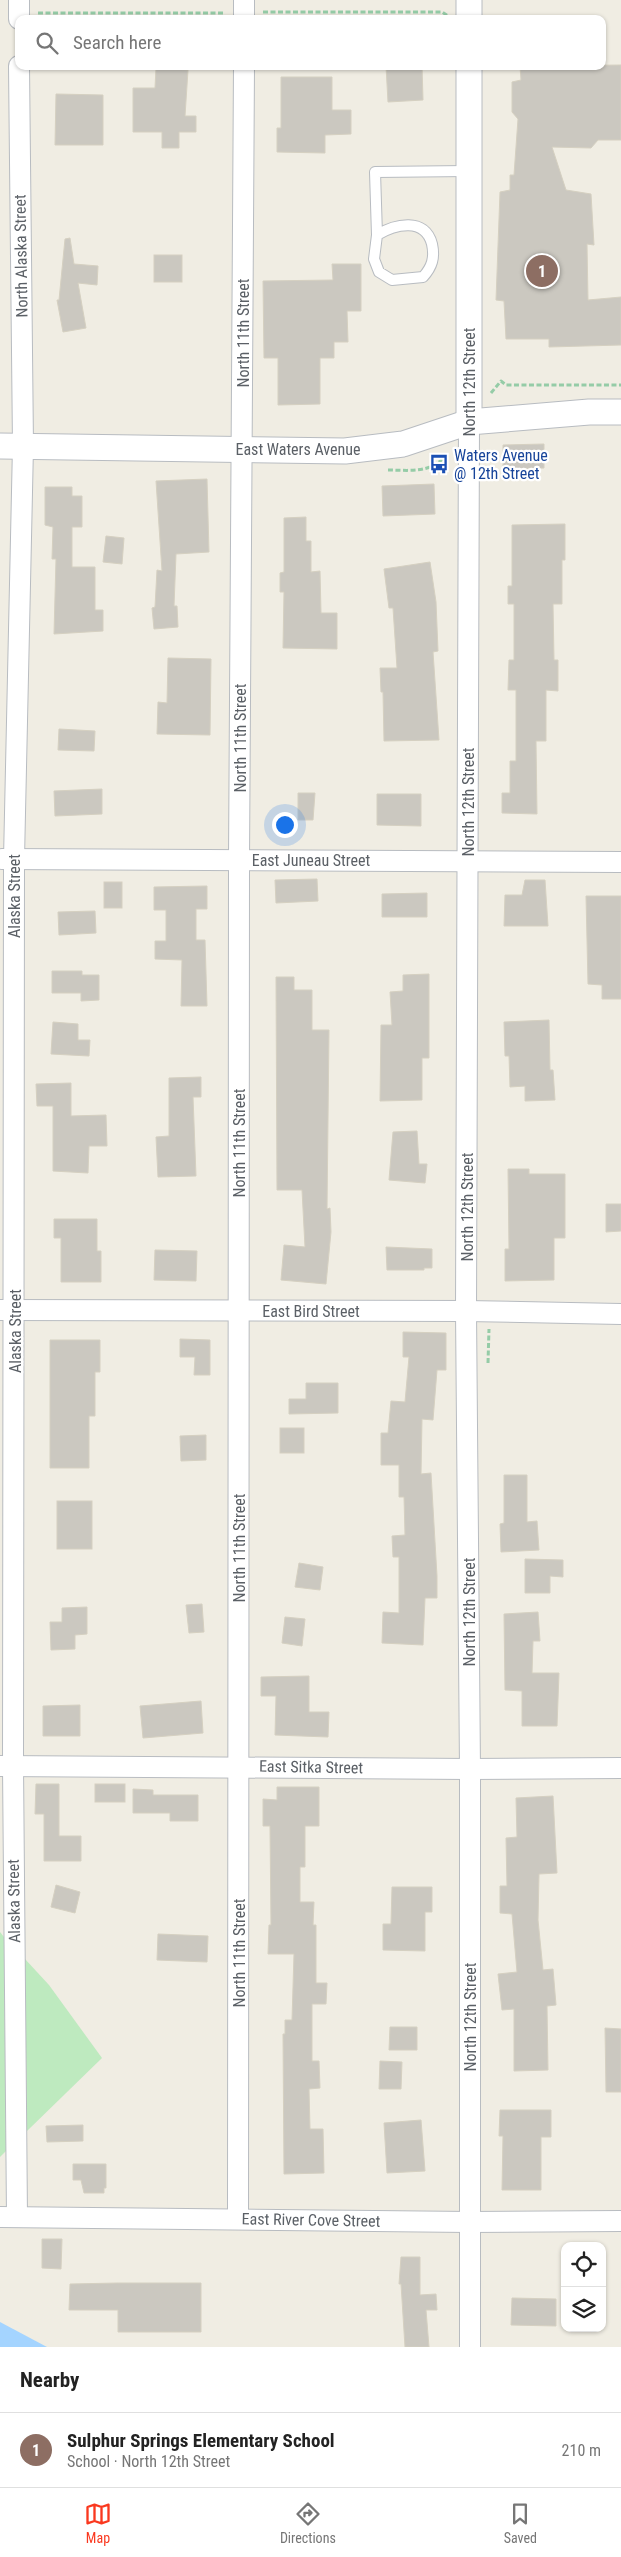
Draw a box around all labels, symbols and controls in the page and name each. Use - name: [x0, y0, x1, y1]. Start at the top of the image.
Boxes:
- search box: [15, 15, 606, 70]
- icon: search: [33, 29, 61, 57]
- text: Search here: [73, 31, 161, 54]
- street label: North Alaska Street: [10, 194, 32, 318]
- pin: 1: [526, 252, 558, 290]
- street label: North 11th Street: [234, 278, 253, 387]
- street label: North 12th Street: [460, 327, 479, 436]
- street label: East Waters Avenue: [235, 440, 361, 459]
- place label: Waters Avenue @ 12th Street: [454, 446, 548, 483]
- bus stop icon: Waters Avenue @ 12th Street: [428, 453, 450, 475]
- street label: North 11th Street: [231, 683, 250, 792]
- street label: North 12th Street: [459, 747, 478, 856]
- your location: [272, 812, 298, 838]
- street label: East Juneau Street: [252, 851, 371, 870]
- street label: Alaska Street: [5, 854, 24, 938]
- street label: North 11th Street: [230, 1088, 249, 1197]
- street label: North 12th Street: [458, 1152, 477, 1261]
- street label: Alaska Street: [6, 1289, 25, 1373]
- street label: East Bird Street: [262, 1302, 360, 1321]
- street label: North 11th Street: [230, 1493, 249, 1602]
- street label: North 12th Street: [460, 1557, 479, 1666]
- street label: East Sitka Street: [259, 1757, 363, 1777]
- street label: Alaska Street: [4, 1859, 24, 1943]
- street label: North 11th Street: [230, 1898, 249, 2007]
- street label: North 12th Street: [461, 1962, 480, 2071]
- street label: East River Cove Street: [242, 2209, 381, 2231]
- map controls: [561, 2242, 606, 2332]
- button: locate: [561, 2242, 606, 2287]
- button: layers: [561, 2287, 606, 2332]
- text: Nearby: [20, 2368, 79, 2392]
- text: Sulphur Springs Elementary School: [67, 2429, 335, 2452]
- text: 1: [32, 2441, 40, 2460]
- text: 210 m: [562, 2441, 601, 2460]
- text: School · North 12th Street: [67, 2452, 230, 2471]
- tab: Map: [84, 2500, 112, 2546]
- tab: Directions: [280, 2500, 336, 2546]
- tab: Saved: [504, 2500, 537, 2546]

